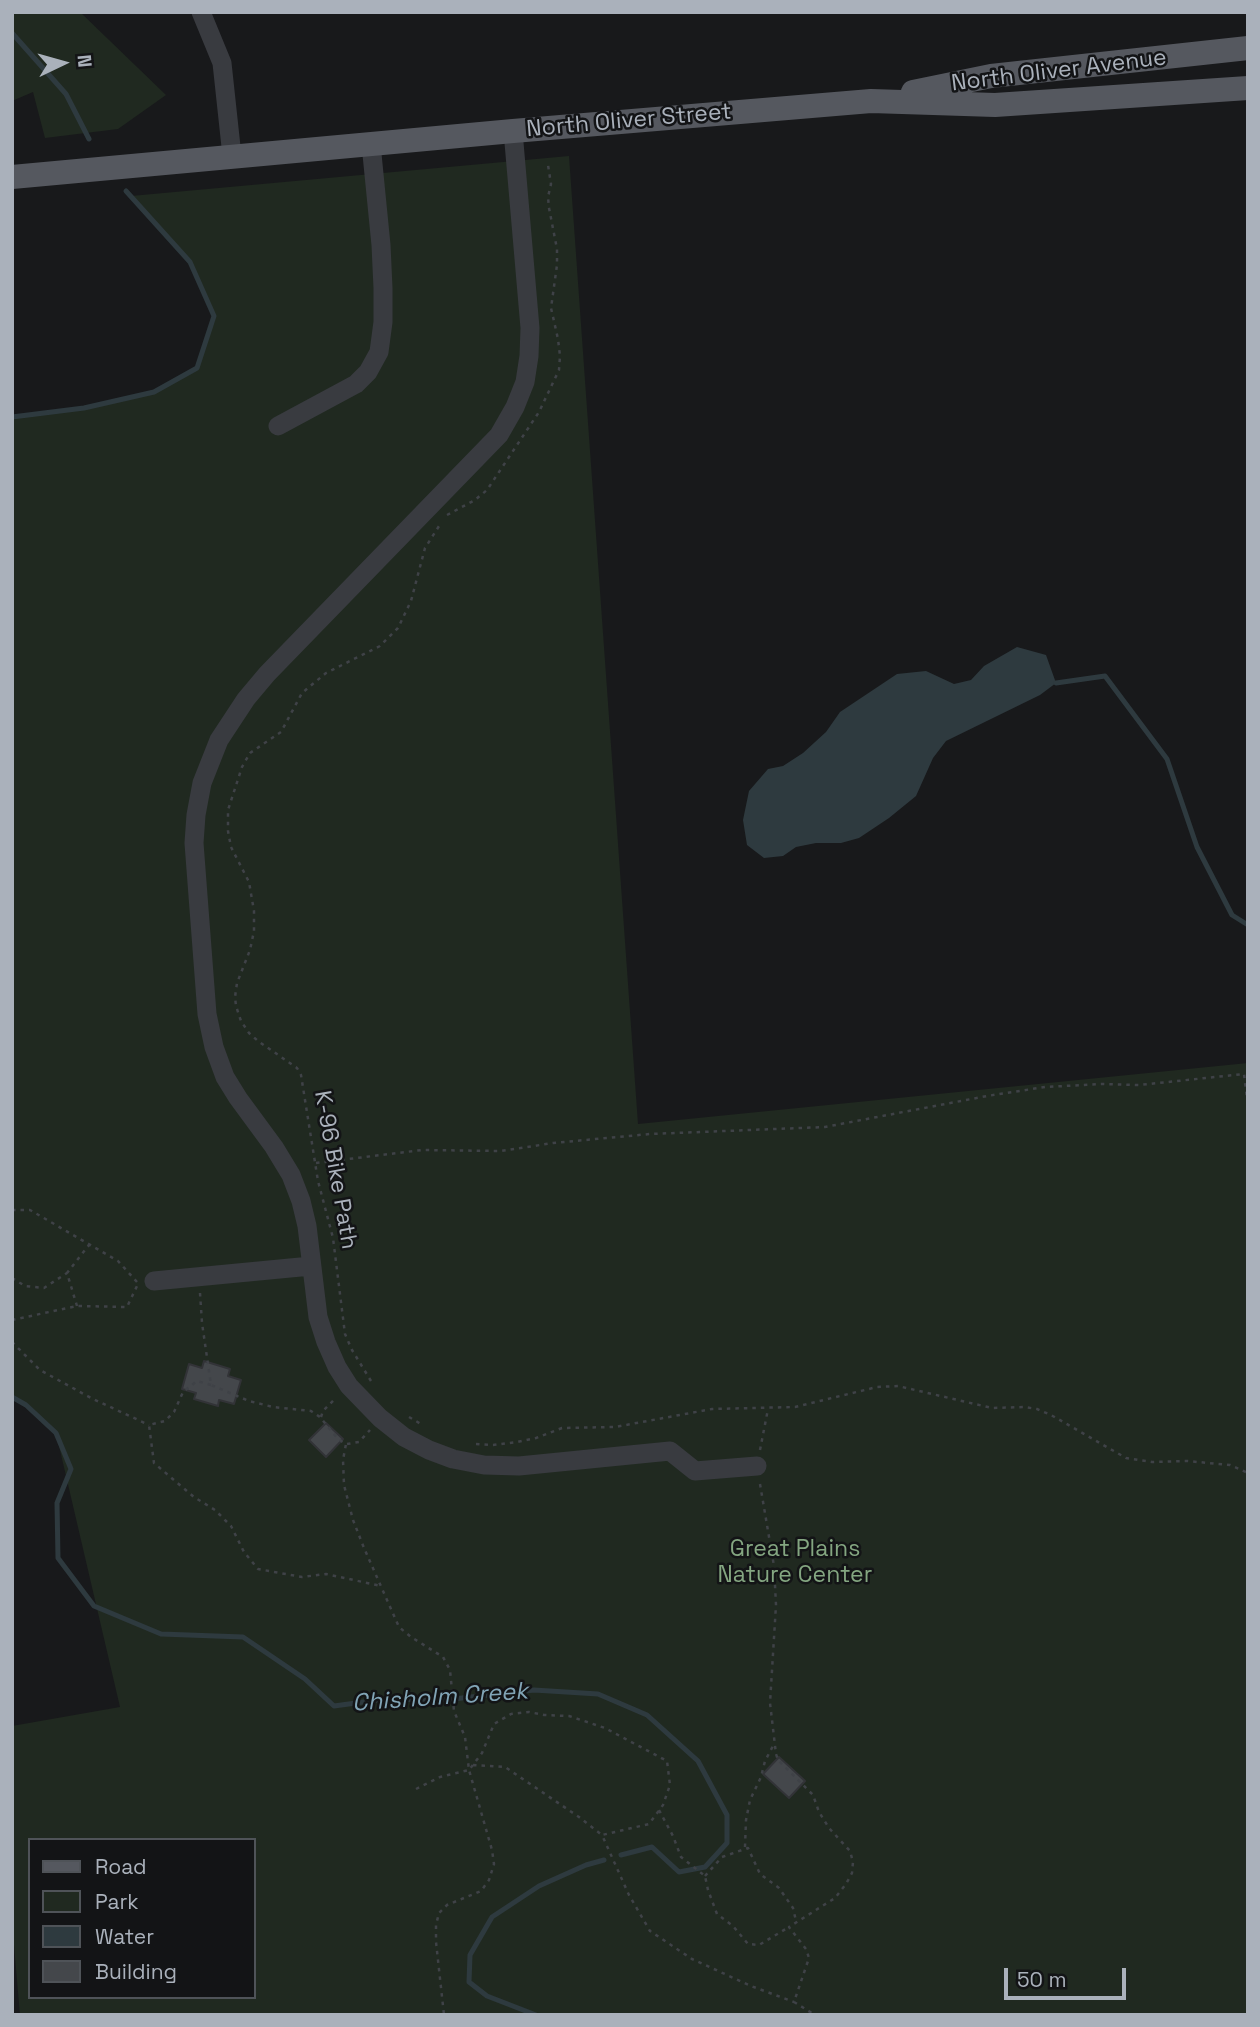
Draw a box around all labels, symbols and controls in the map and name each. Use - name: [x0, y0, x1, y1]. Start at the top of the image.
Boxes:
- north arrow: [28, 28, 98, 98]
- street label: North Oliver Avenue: [950, 44, 1168, 98]
- text: N: [71, 54, 97, 69]
- street label: North Oliver Street: [525, 98, 733, 144]
- street label: K-96 Bike Path: [307, 1089, 363, 1251]
- park label: Great Plains Nature Center: [718, 1536, 872, 1590]
- water label: Chisholm Creek: [351, 1677, 529, 1719]
- legend: [28, 1838, 256, 1999]
- text: Road: [95, 1853, 147, 1880]
- text: Park: [95, 1888, 139, 1915]
- text: Water: [95, 1923, 154, 1950]
- scale bar: [1008, 1954, 1130, 1998]
- text: Building: [95, 1958, 177, 1985]
- text: 50 m: [1017, 1966, 1067, 1993]

